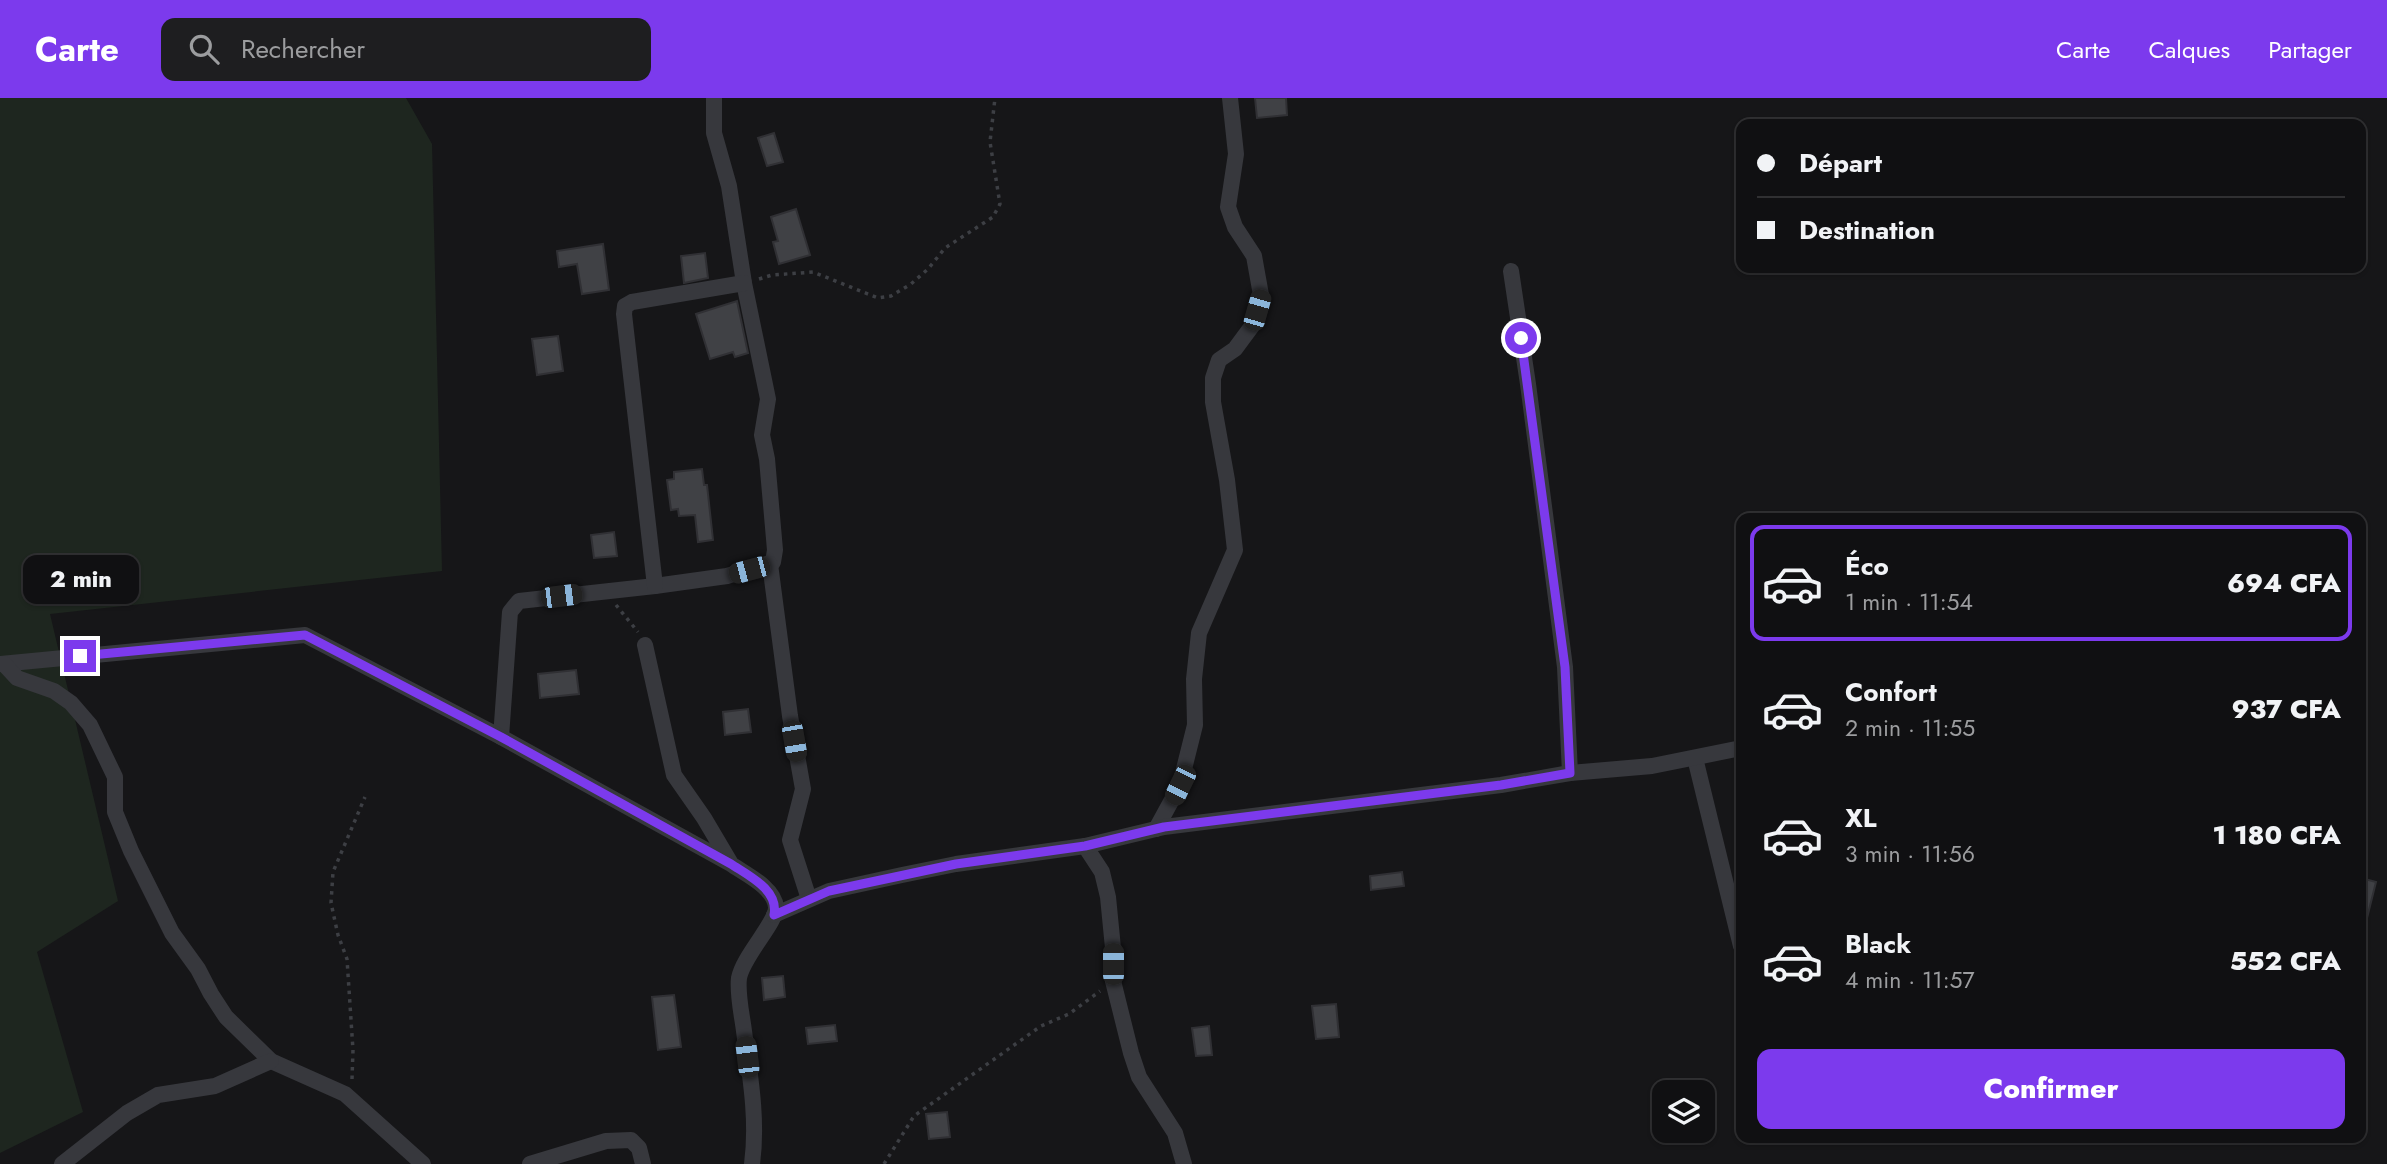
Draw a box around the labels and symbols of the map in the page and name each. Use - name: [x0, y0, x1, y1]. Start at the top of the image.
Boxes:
- car: [1242, 287, 1273, 333]
- route start: [1505, 322, 1537, 354]
- callout: 2 min: [22, 554, 138, 603]
- car: [726, 554, 773, 586]
- car: [539, 583, 584, 609]
- route end: [64, 640, 96, 672]
- car: [781, 718, 808, 764]
- car: [1162, 762, 1199, 808]
- car: [1103, 943, 1124, 985]
- car: [735, 1035, 760, 1079]

